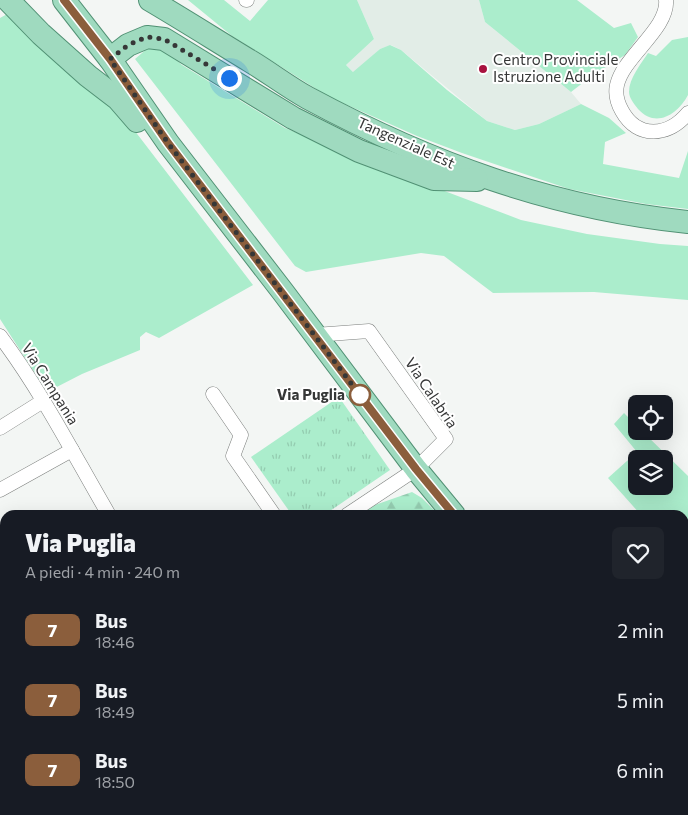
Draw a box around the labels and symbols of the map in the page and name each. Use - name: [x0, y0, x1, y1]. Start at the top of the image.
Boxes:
- place label: Centro Provinciale Istruzione Adulti: [493, 50, 618, 85]
- marker: Centro Provinciale Istruzione Adulti: [477, 63, 489, 75]
- your location: [217, 66, 242, 91]
- street label: Tangenziale Est: [355, 113, 458, 172]
- street label: Via Campania: [19, 339, 83, 428]
- street label: Via Calabria: [402, 354, 462, 431]
- marker: Via Puglia: [349, 384, 371, 406]
- place label: Via Puglia: [277, 385, 345, 403]

